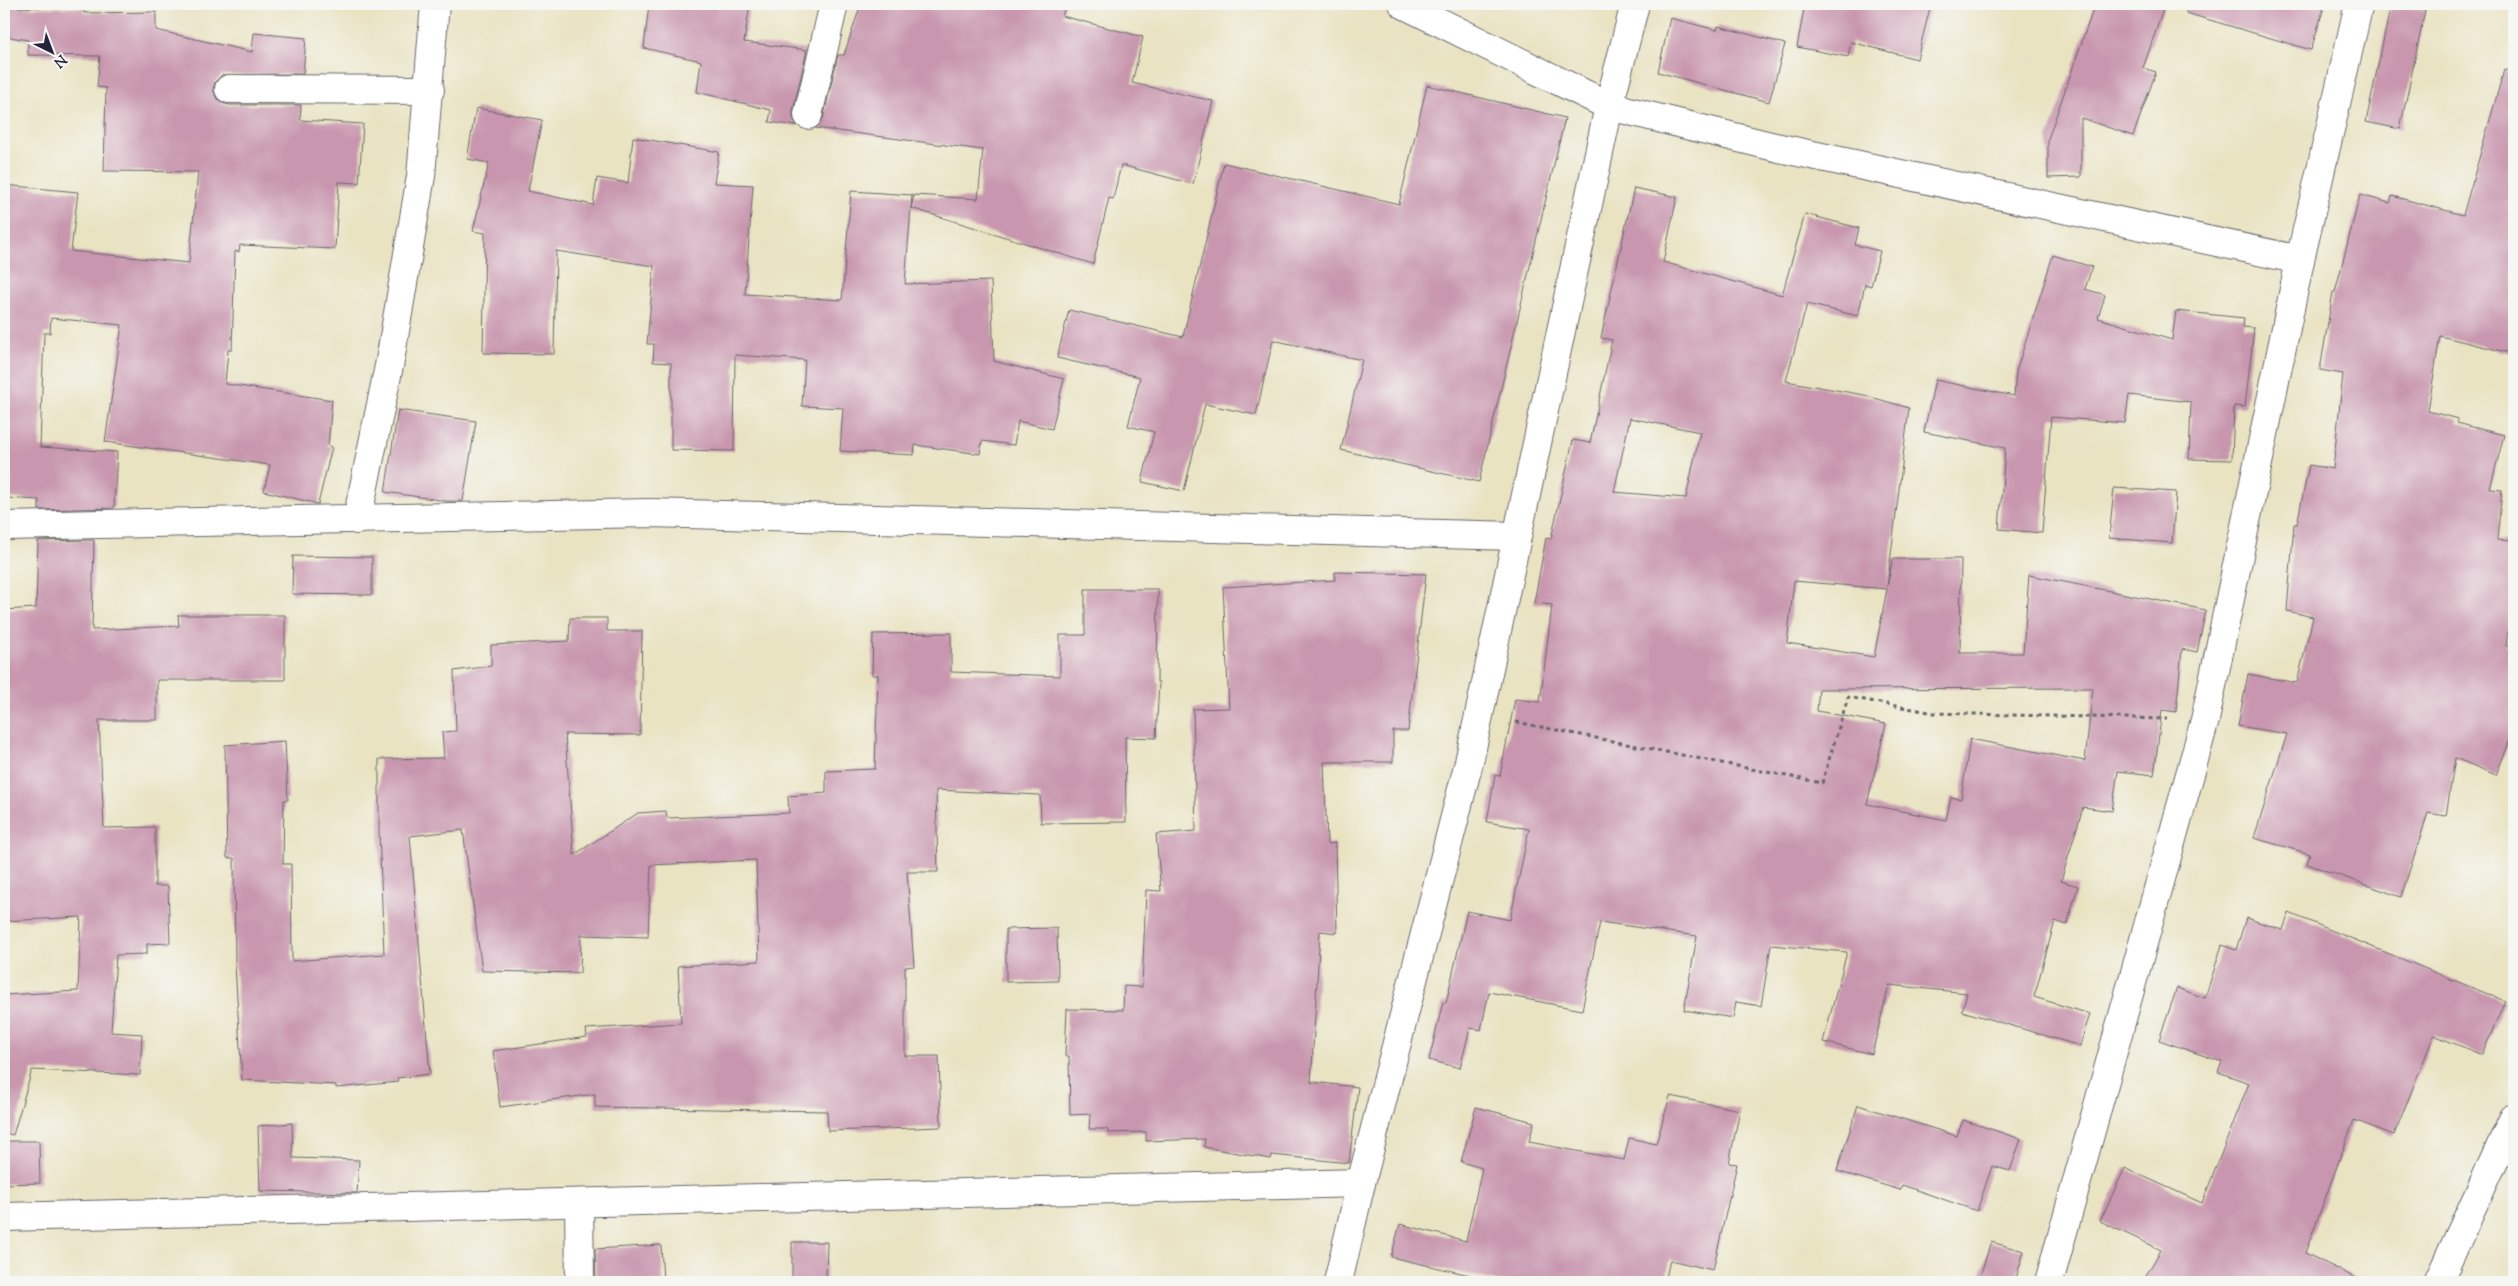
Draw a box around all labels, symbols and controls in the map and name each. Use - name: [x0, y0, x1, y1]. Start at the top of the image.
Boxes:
- north arrow: [28, 28, 78, 78]
- text: N: [49, 49, 70, 71]

